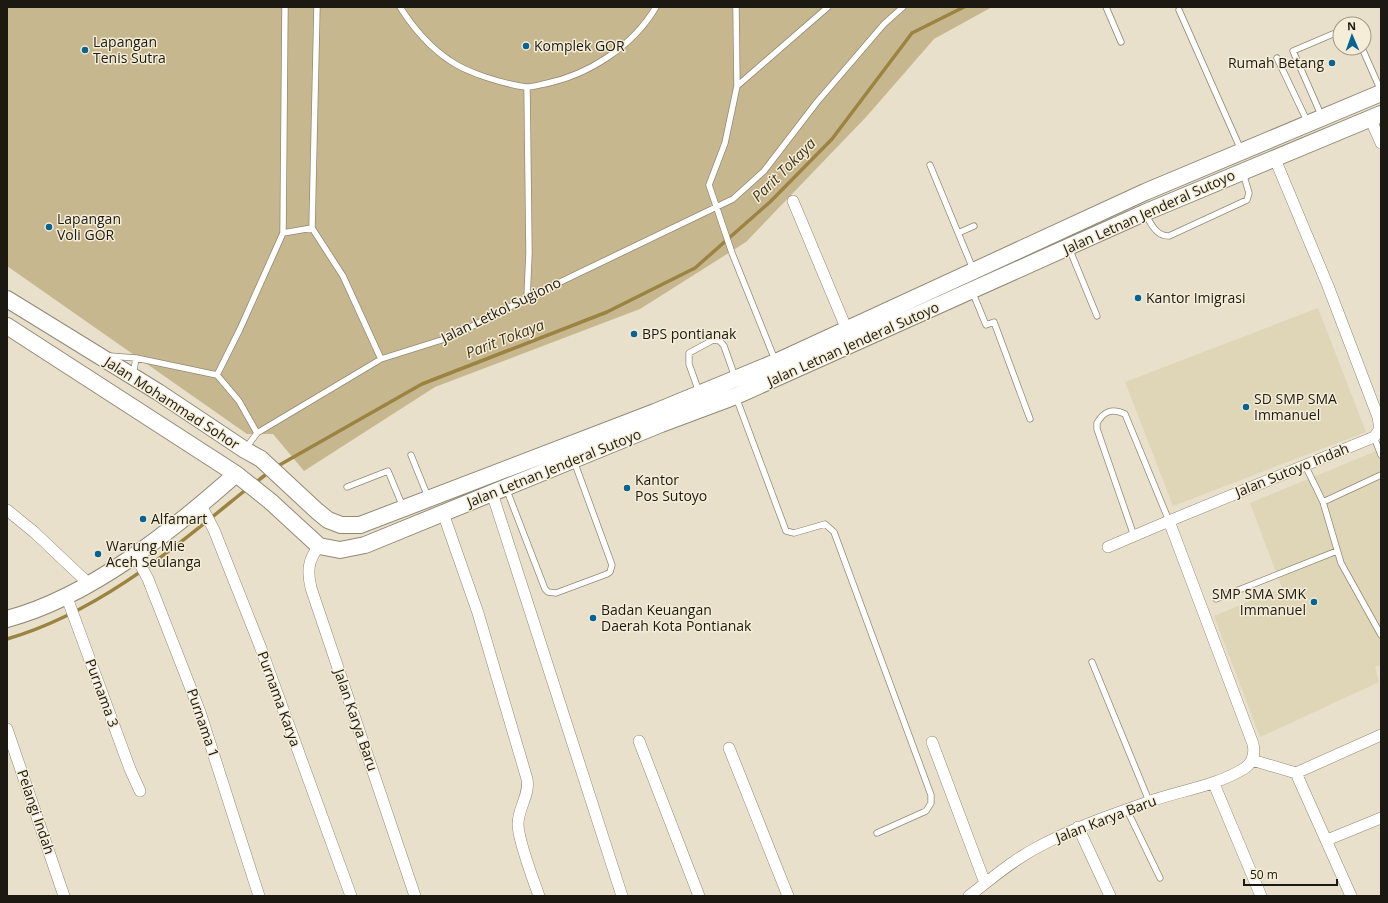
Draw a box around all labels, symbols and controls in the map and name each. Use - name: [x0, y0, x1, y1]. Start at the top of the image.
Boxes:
- north arrow: [1332, 16, 1372, 56]
- text: N: [1347, 18, 1356, 33]
- place label: Lapangan Tenis Sutra: [93, 32, 166, 67]
- place label: Komplek GOR: [534, 36, 625, 55]
- marker: Komplek GOR: [521, 41, 531, 51]
- marker: Lapangan Tenis Sutra: [80, 45, 90, 55]
- place label: Rumah Betang: [1228, 53, 1324, 72]
- marker: Rumah Betang: [1327, 58, 1337, 68]
- water label: Parit Tokaya: [747, 133, 820, 206]
- street label: Jalan Letnan Jenderal Sutoyo: [1058, 165, 1238, 259]
- place label: Lapangan Voli GOR: [57, 209, 121, 244]
- marker: Lapangan Voli GOR: [44, 222, 54, 232]
- street label: Jalan Letkol Sugiono: [436, 272, 564, 348]
- place label: Kantor Imigrasi: [1146, 288, 1245, 307]
- marker: Kantor Imigrasi: [1133, 293, 1143, 303]
- street label: Jalan Letnan Jenderal Sutoyo: [762, 297, 942, 391]
- water label: Parit Tokaya: [462, 314, 547, 362]
- place label: BPS pontianak: [642, 324, 737, 343]
- marker: BPS pontianak: [629, 329, 639, 339]
- street label: Jalan Mohammad Sohor: [100, 351, 244, 454]
- place label: SD SMP SMA Immanuel: [1254, 389, 1337, 424]
- marker: SD SMP SMA Immanuel: [1241, 402, 1251, 412]
- street label: Jalan Letnan Jenderal Sutoyo: [462, 424, 644, 512]
- street label: Jalan Sutoyo Indah: [1230, 438, 1352, 502]
- place label: Kantor Pos Sutoyo: [635, 470, 707, 505]
- marker: Kantor Pos Sutoyo: [622, 483, 632, 493]
- place label: Alfamart: [151, 509, 207, 528]
- marker: Alfamart: [138, 514, 148, 524]
- place label: Warung Mie Aceh Seulanga: [106, 536, 201, 571]
- marker: Warung Mie Aceh Seulanga: [93, 549, 103, 559]
- place label: SMP SMA SMK Immanuel: [1212, 584, 1306, 619]
- marker: SMP SMA SMK Immanuel: [1309, 597, 1319, 607]
- place label: Badan Keuangan Daerah Kota Pontianak: [601, 600, 752, 635]
- marker: Badan Keuangan Daerah Kota Pontianak: [588, 613, 598, 623]
- street label: Purnama Karya: [253, 648, 306, 749]
- street label: Purnama 3: [81, 656, 124, 730]
- street label: Jalan Karya Baru: [329, 664, 383, 773]
- street label: Purnama 1: [183, 686, 224, 760]
- street label: Pelangi Indah: [13, 767, 60, 857]
- street label: Jalan Karya Baru: [1051, 791, 1159, 847]
- scale bar: [1244, 861, 1337, 887]
- text: 50 m: [1250, 866, 1278, 883]

